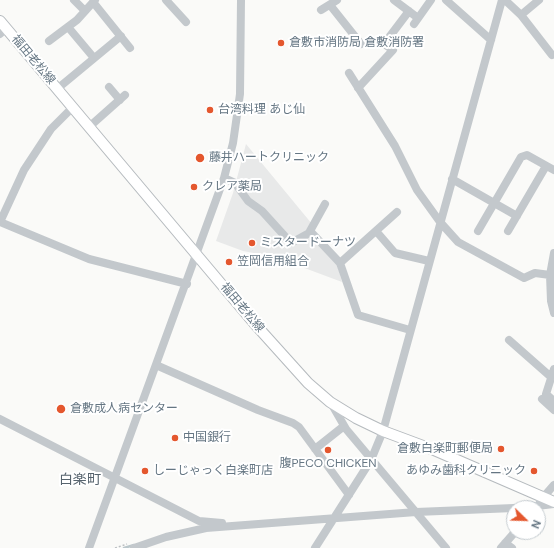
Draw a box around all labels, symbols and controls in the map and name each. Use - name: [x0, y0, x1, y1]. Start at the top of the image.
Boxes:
- street label: 福田老松線: [8, 32, 58, 88]
- place label: 倉敷市消防局 倉敷消防署: [289, 36, 424, 50]
- marker: 倉敷市消防局 倉敷消防署: [276, 38, 286, 48]
- place label: 台湾料理 あじ仙: [218, 103, 305, 117]
- marker: 台湾料理 あじ仙: [205, 105, 215, 115]
- place label: 藤井ハートクリニック: [209, 151, 329, 165]
- marker: 藤井ハートクリニック: [194, 152, 206, 164]
- place label: クレア薬局: [202, 180, 262, 194]
- marker: クレア薬局: [189, 182, 199, 192]
- place label: ミスタードーナツ: [260, 236, 356, 250]
- marker: ミスタードーナツ: [247, 238, 257, 248]
- place label: 笠岡信用組合: [237, 255, 309, 269]
- marker: 笠岡信用組合: [224, 257, 234, 267]
- street label: 福田老松線: [217, 280, 267, 336]
- place label: 倉敷成人病センター: [70, 402, 178, 416]
- marker: 倉敷成人病センター: [55, 403, 67, 415]
- place label: 中国銀行: [183, 431, 231, 445]
- marker: 中国銀行: [170, 433, 180, 443]
- place label: 倉敷白楽町郵便局: [397, 442, 493, 456]
- marker: 倉敷白楽町郵便局: [496, 444, 506, 454]
- marker: 腹PECO CHICKEN: [323, 445, 333, 455]
- place label: 腹PECO CHICKEN: [279, 457, 377, 471]
- place label: しーじゃっく白楽町店: [153, 464, 273, 478]
- place label: あゆみ歯科クリニック: [406, 464, 526, 478]
- marker: しーじゃっく白楽町店: [140, 466, 150, 476]
- marker: あゆみ歯科クリニック: [529, 466, 539, 476]
- district label: 白楽町: [59, 472, 101, 488]
- north arrow: [506, 500, 546, 540]
- text: N: [528, 518, 544, 531]

